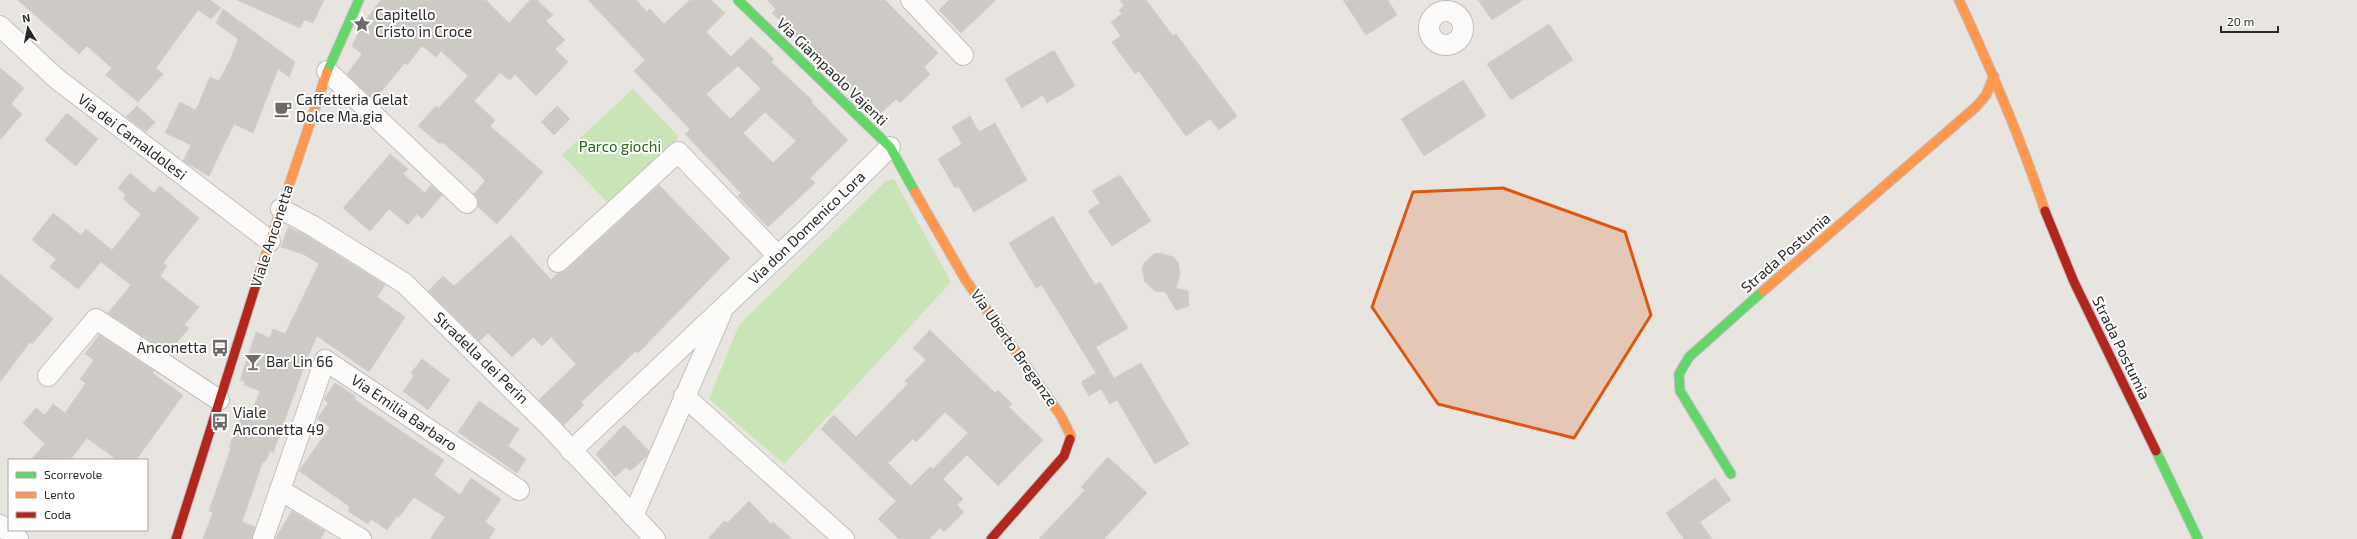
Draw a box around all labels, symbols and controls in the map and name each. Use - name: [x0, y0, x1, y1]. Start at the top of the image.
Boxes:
- place label: Capitello Cristo in Croce: [375, 5, 472, 40]
- north arrow: [8, 8, 48, 48]
- scale bar: [2221, 8, 2278, 34]
- text: N: [21, 11, 31, 25]
- place icon: Capitello Cristo in Croce: [352, 14, 372, 34]
- street label: Via Giampaolo Vajenti: [773, 14, 892, 130]
- text: 20 m: [2227, 14, 2254, 28]
- street label: Via dei Camaldolesi: [75, 89, 191, 183]
- place label: Caffetteria Gelat Dolce Ma.gia: [296, 90, 408, 125]
- cafe icon: Caffetteria Gelat Dolce Ma.gia: [273, 99, 293, 119]
- park label: Parco giochi: [579, 137, 661, 155]
- street label: Via don Domenico Lora: [744, 167, 868, 288]
- street label: Viale Anconetta: [246, 182, 296, 289]
- street label: Strada Postumia: [1737, 208, 1834, 296]
- street label: Via Uberto Breganze: [968, 285, 1062, 409]
- street label: Strada Postumia: [2089, 293, 2155, 402]
- street label: Stradella dei Perin: [431, 308, 533, 407]
- place label: Anconetta: [137, 338, 207, 356]
- bus stop icon: Anconetta: [210, 338, 230, 358]
- bar icon: Bar Lin 66: [243, 352, 263, 372]
- place label: Bar Lin 66: [266, 352, 333, 370]
- street label: Via Emilia Barbaro: [348, 370, 461, 454]
- place label: Viale Anconetta 49: [233, 403, 324, 438]
- bus stop icon: Viale Anconetta 49: [210, 412, 230, 432]
- legend: [8, 459, 148, 531]
- text: Scorrevole: [44, 467, 102, 481]
- text: Lento: [44, 487, 75, 501]
- text: Coda: [44, 507, 71, 521]

